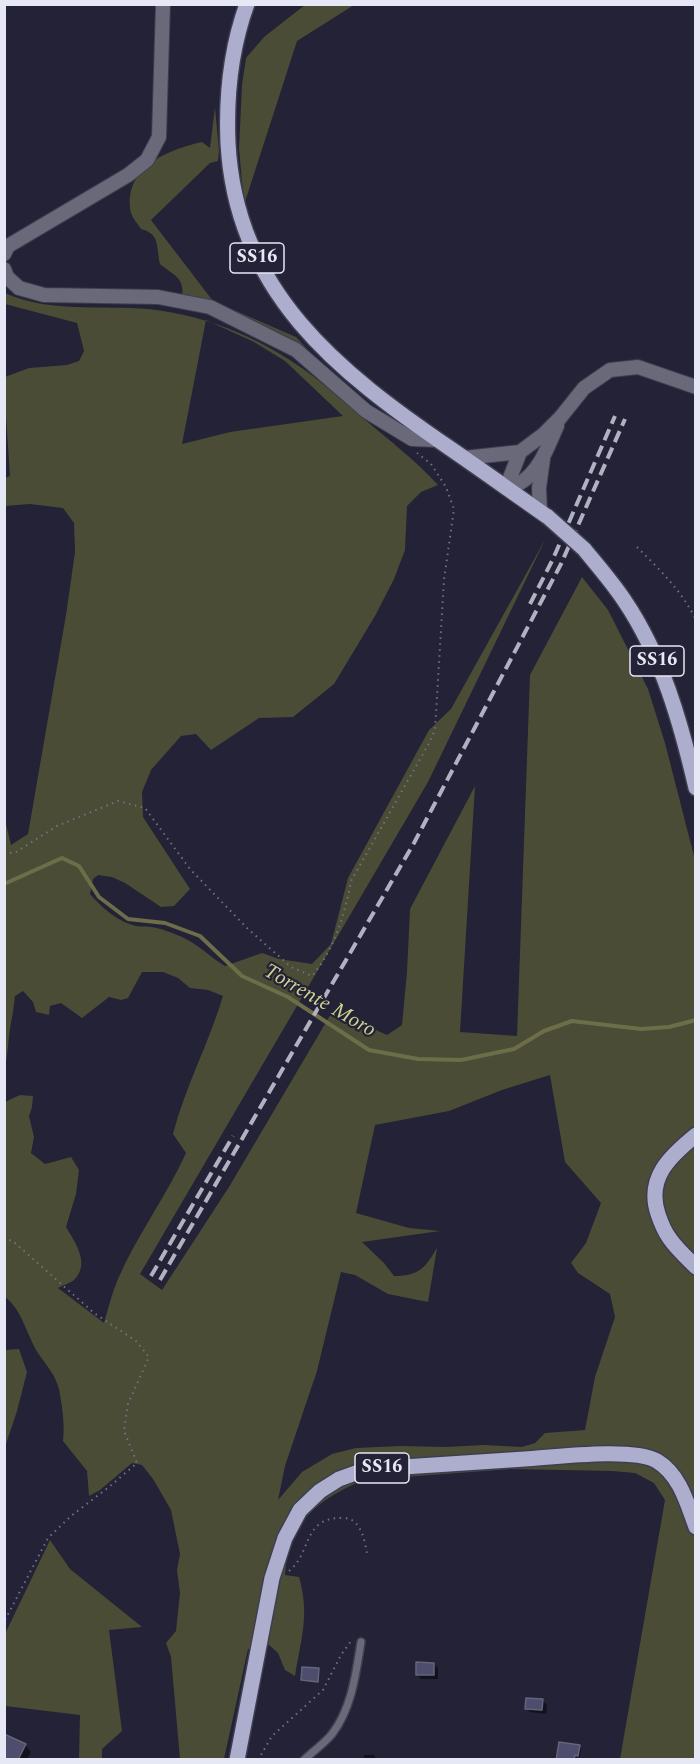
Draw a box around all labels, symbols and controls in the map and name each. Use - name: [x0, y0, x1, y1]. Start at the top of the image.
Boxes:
- road number: SS16: [230, 243, 284, 273]
- road number: SS16: [630, 646, 684, 676]
- water label: Torrente Moro: [258, 960, 380, 1044]
- road number: SS16: [355, 1453, 409, 1483]

